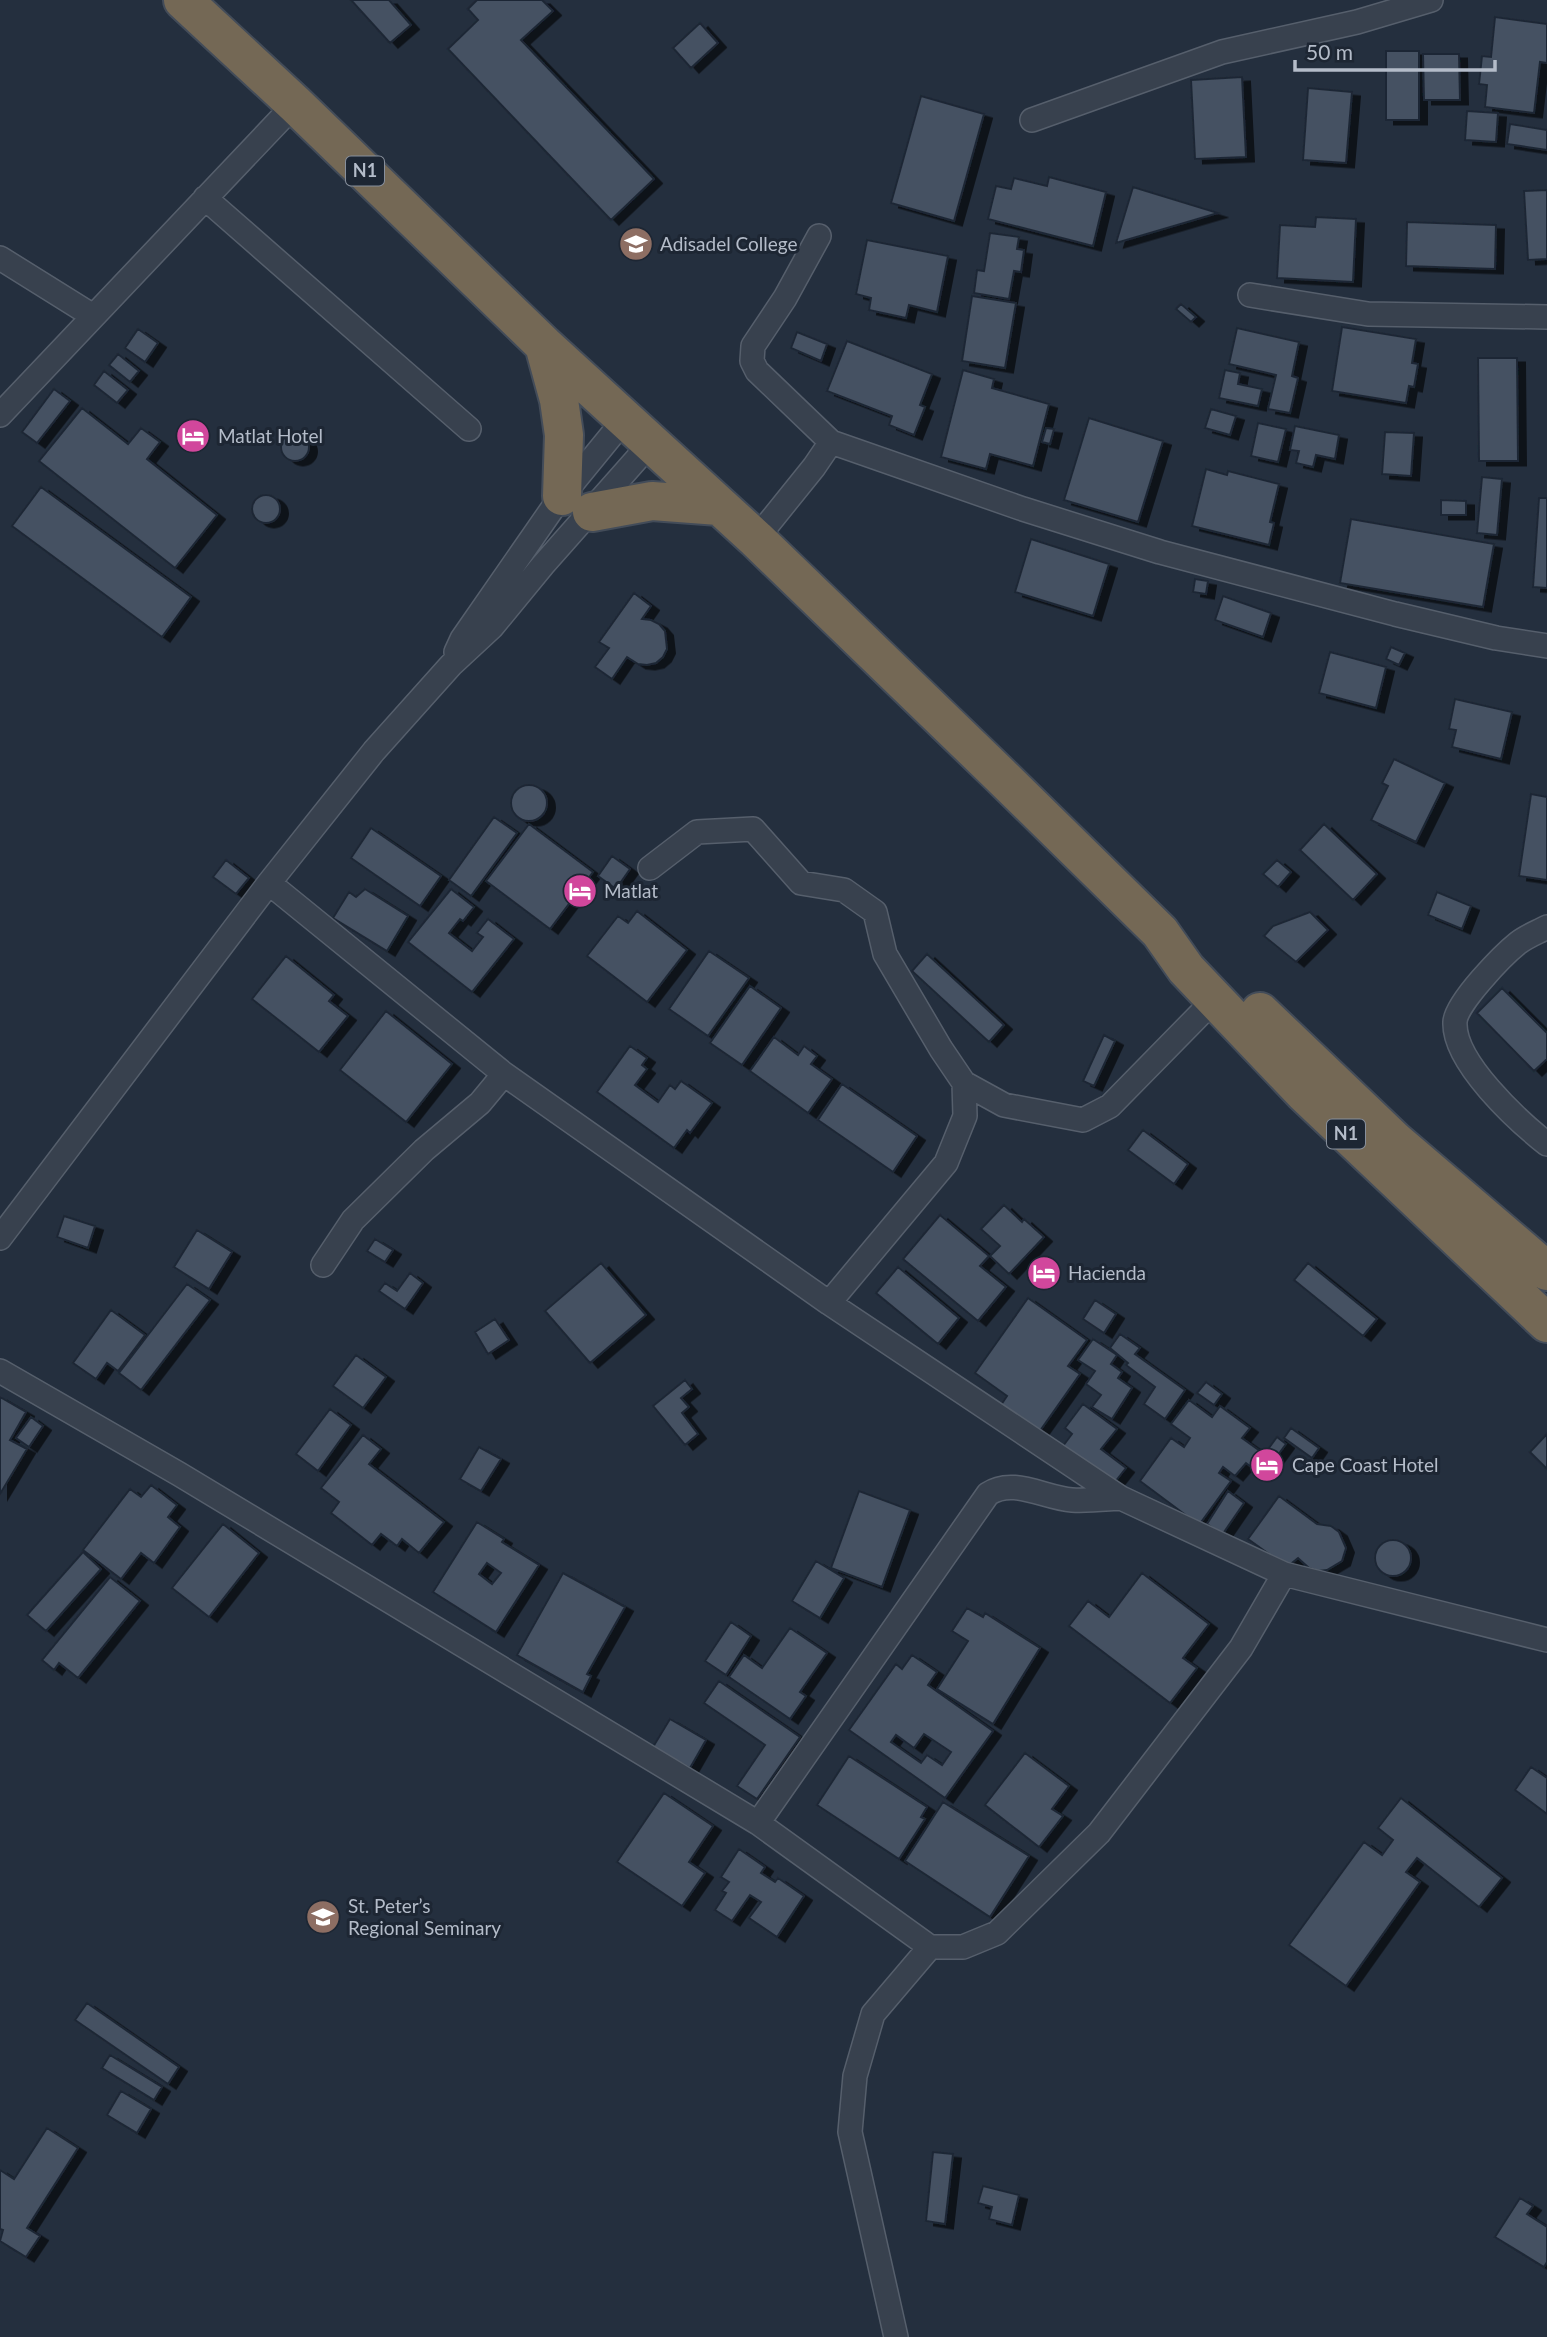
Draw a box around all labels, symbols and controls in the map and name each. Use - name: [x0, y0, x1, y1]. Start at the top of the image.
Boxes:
- scale bar: [1295, 28, 1494, 72]
- text: 50 m: [1306, 39, 1353, 64]
- road number: N1: [346, 156, 384, 186]
- school or university icon: Adisadel College: [617, 225, 655, 263]
- place label: Adisadel College: [660, 232, 798, 255]
- hotel icon: Matlat Hotel: [174, 417, 212, 455]
- place label: Matlat Hotel: [218, 424, 323, 447]
- hotel icon: Matlat: [561, 872, 599, 910]
- place label: Matlat: [604, 879, 658, 902]
- road number: N1: [1327, 1120, 1365, 1148]
- hotel icon: Hacienda: [1025, 1254, 1063, 1292]
- place label: Hacienda: [1068, 1261, 1146, 1284]
- hotel icon: Cape Coast Hotel: [1248, 1446, 1286, 1484]
- place label: Cape Coast Hotel: [1292, 1453, 1438, 1476]
- place label: St. Peter’s Regional Seminary: [348, 1894, 501, 1939]
- school or university icon: St. Peter’s Regional Seminary: [304, 1898, 342, 1936]

